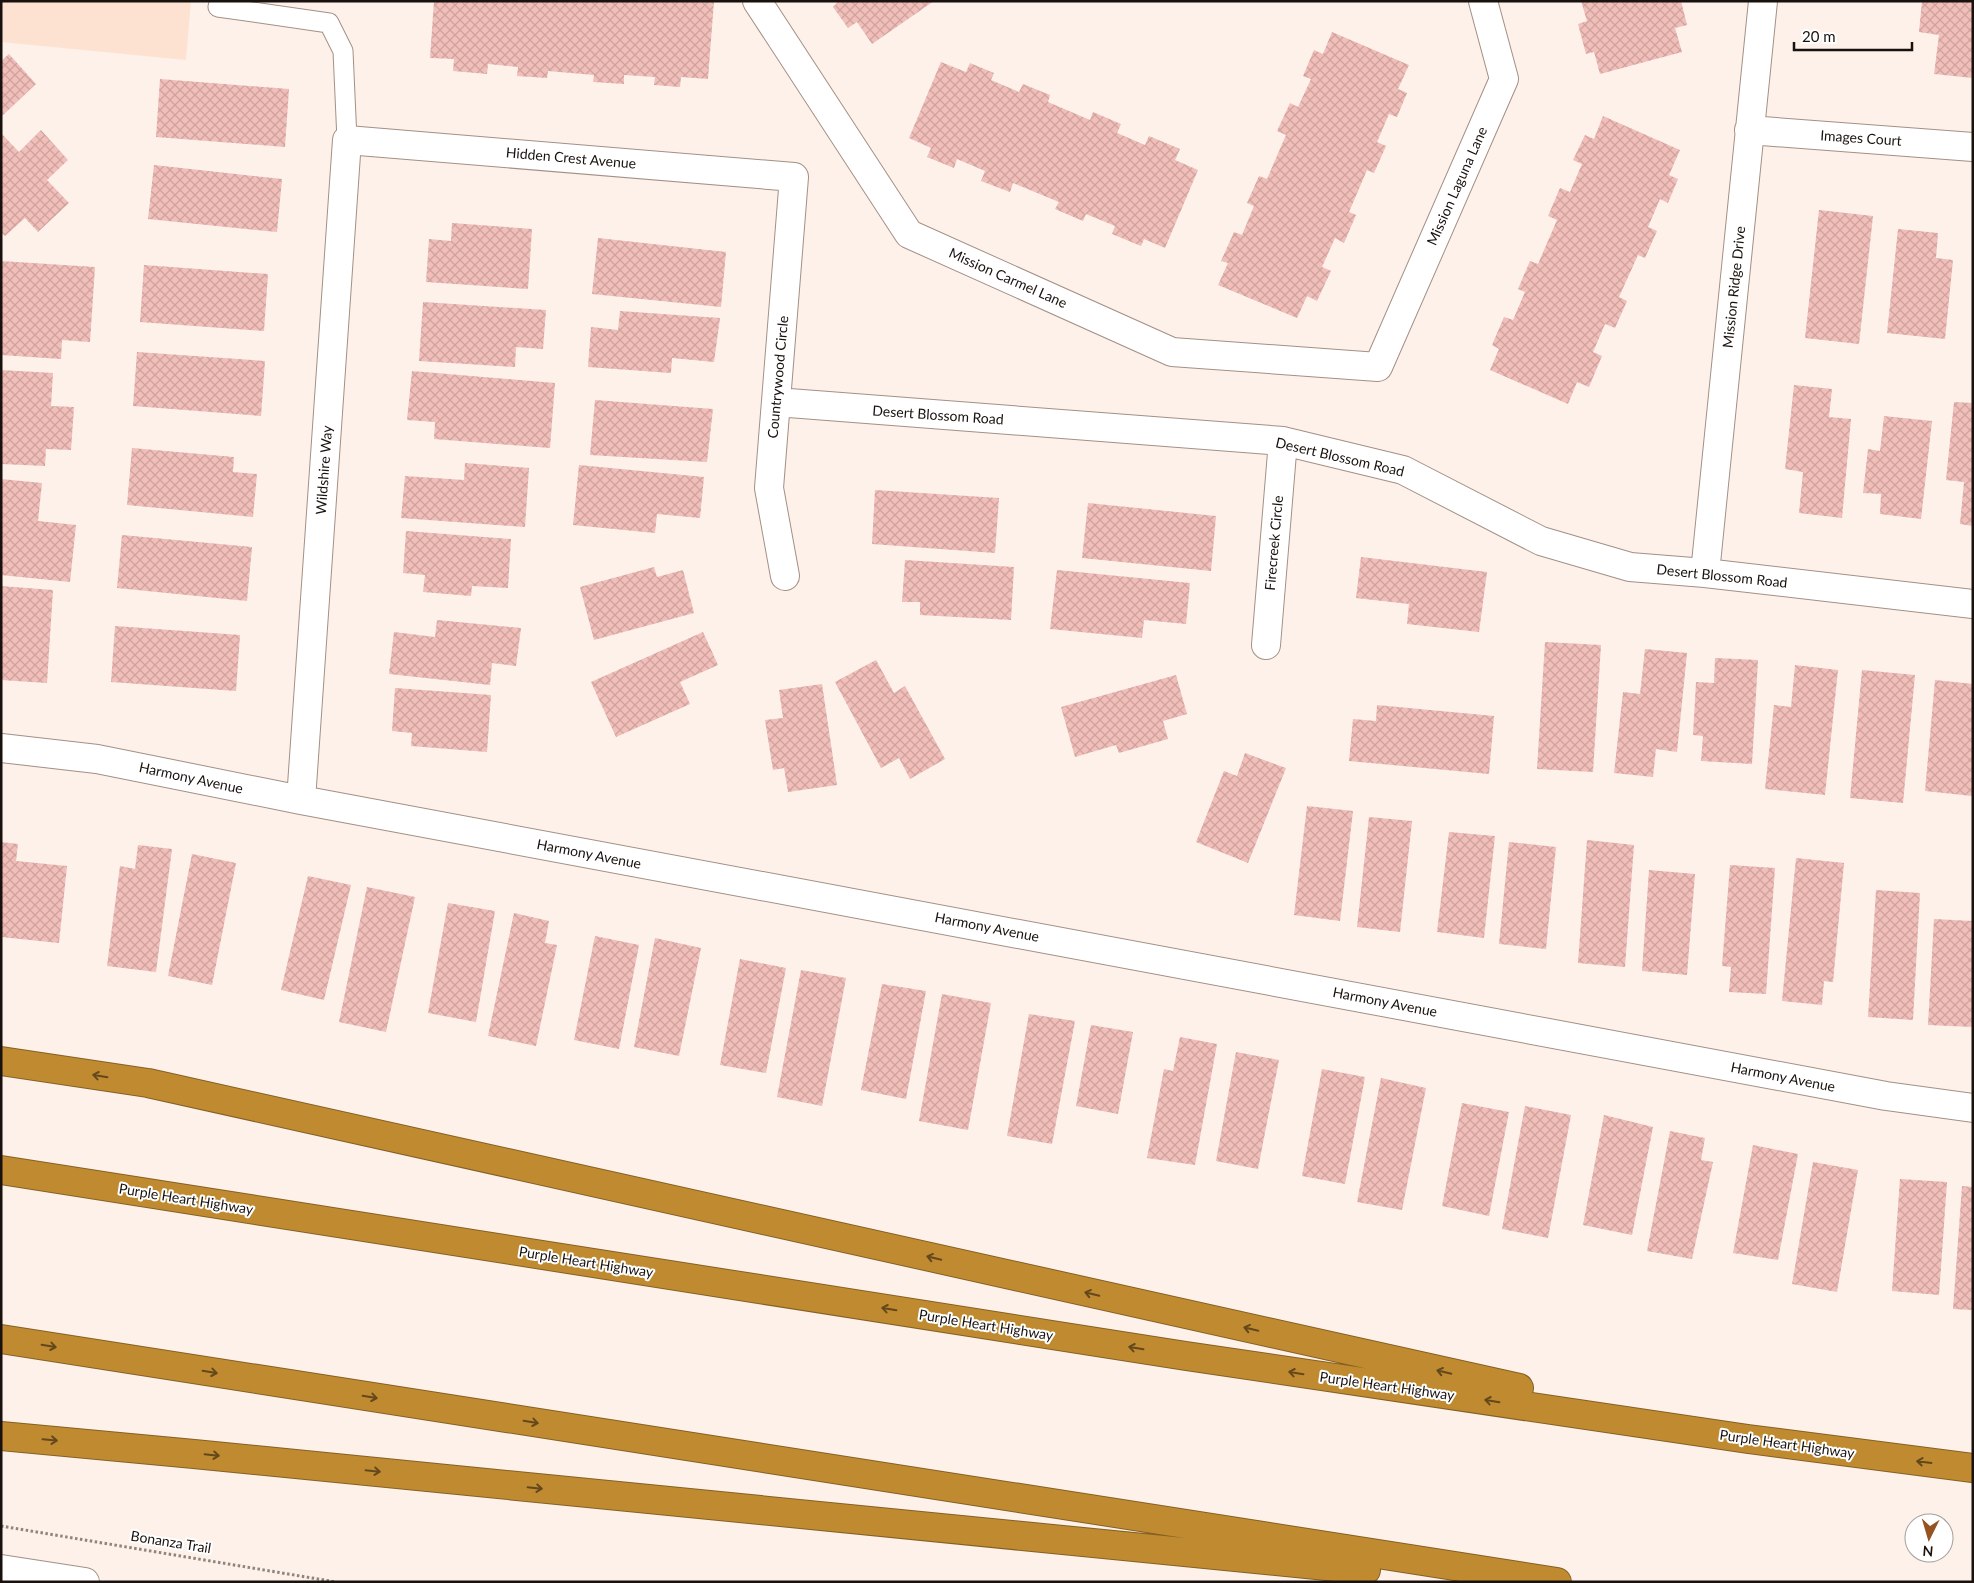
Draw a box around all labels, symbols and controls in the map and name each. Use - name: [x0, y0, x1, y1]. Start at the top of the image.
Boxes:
- scale bar: [1794, 20, 1912, 52]
- text: 20 m: [1802, 27, 1836, 45]
- street label: Mission Laguna Lane: [1423, 124, 1490, 248]
- street label: Images Court: [1820, 126, 1902, 149]
- street label: Hidden Crest Avenue: [505, 143, 637, 172]
- street label: Mission Ridge Drive: [1719, 225, 1748, 349]
- street label: Mission Carmel Lane: [946, 244, 1070, 311]
- street label: Countrywood Circle: [764, 315, 791, 439]
- street label: Desert Blossom Road: [872, 401, 1004, 428]
- street label: Wildshire Way: [312, 424, 335, 515]
- street label: Desert Blossom Road: [1274, 433, 1406, 480]
- street label: Firecreek Circle: [1261, 495, 1286, 591]
- street label: Desert Blossom Road: [1656, 560, 1788, 591]
- street label: Harmony Avenue: [138, 758, 245, 797]
- street label: Harmony Avenue: [535, 835, 643, 872]
- street label: Harmony Avenue: [933, 908, 1041, 945]
- street label: Harmony Avenue: [1331, 983, 1439, 1020]
- street label: Harmony Avenue: [1729, 1058, 1837, 1095]
- one-way arrow: [92, 1071, 108, 1081]
- street label: Purple Heart Highway: [118, 1179, 255, 1218]
- street label: Purple Heart Highway: [518, 1242, 655, 1281]
- one-way arrow: [926, 1253, 942, 1262]
- one-way arrow: [1085, 1288, 1101, 1298]
- one-way arrow: [881, 1304, 897, 1314]
- street label: Purple Heart Highway: [918, 1305, 1055, 1344]
- one-way arrow: [1244, 1324, 1260, 1333]
- one-way arrow: [41, 1342, 57, 1352]
- one-way arrow: [1128, 1343, 1144, 1353]
- one-way arrow: [202, 1367, 218, 1377]
- one-way arrow: [1289, 1367, 1305, 1377]
- one-way arrow: [1436, 1367, 1452, 1376]
- street label: Purple Heart Highway: [1319, 1368, 1456, 1403]
- one-way arrow: [362, 1392, 378, 1402]
- one-way arrow: [1484, 1396, 1500, 1406]
- one-way arrow: [523, 1417, 539, 1427]
- street label: Purple Heart Highway: [1719, 1426, 1856, 1461]
- one-way arrow: [42, 1436, 58, 1445]
- one-way arrow: [203, 1450, 219, 1460]
- one-way arrow: [1917, 1457, 1933, 1467]
- one-way arrow: [365, 1467, 381, 1476]
- one-way arrow: [527, 1483, 543, 1492]
- north arrow: [1904, 1513, 1954, 1563]
- street label: Bonanza Trail: [130, 1527, 213, 1556]
- text: N: [1922, 1543, 1934, 1560]

